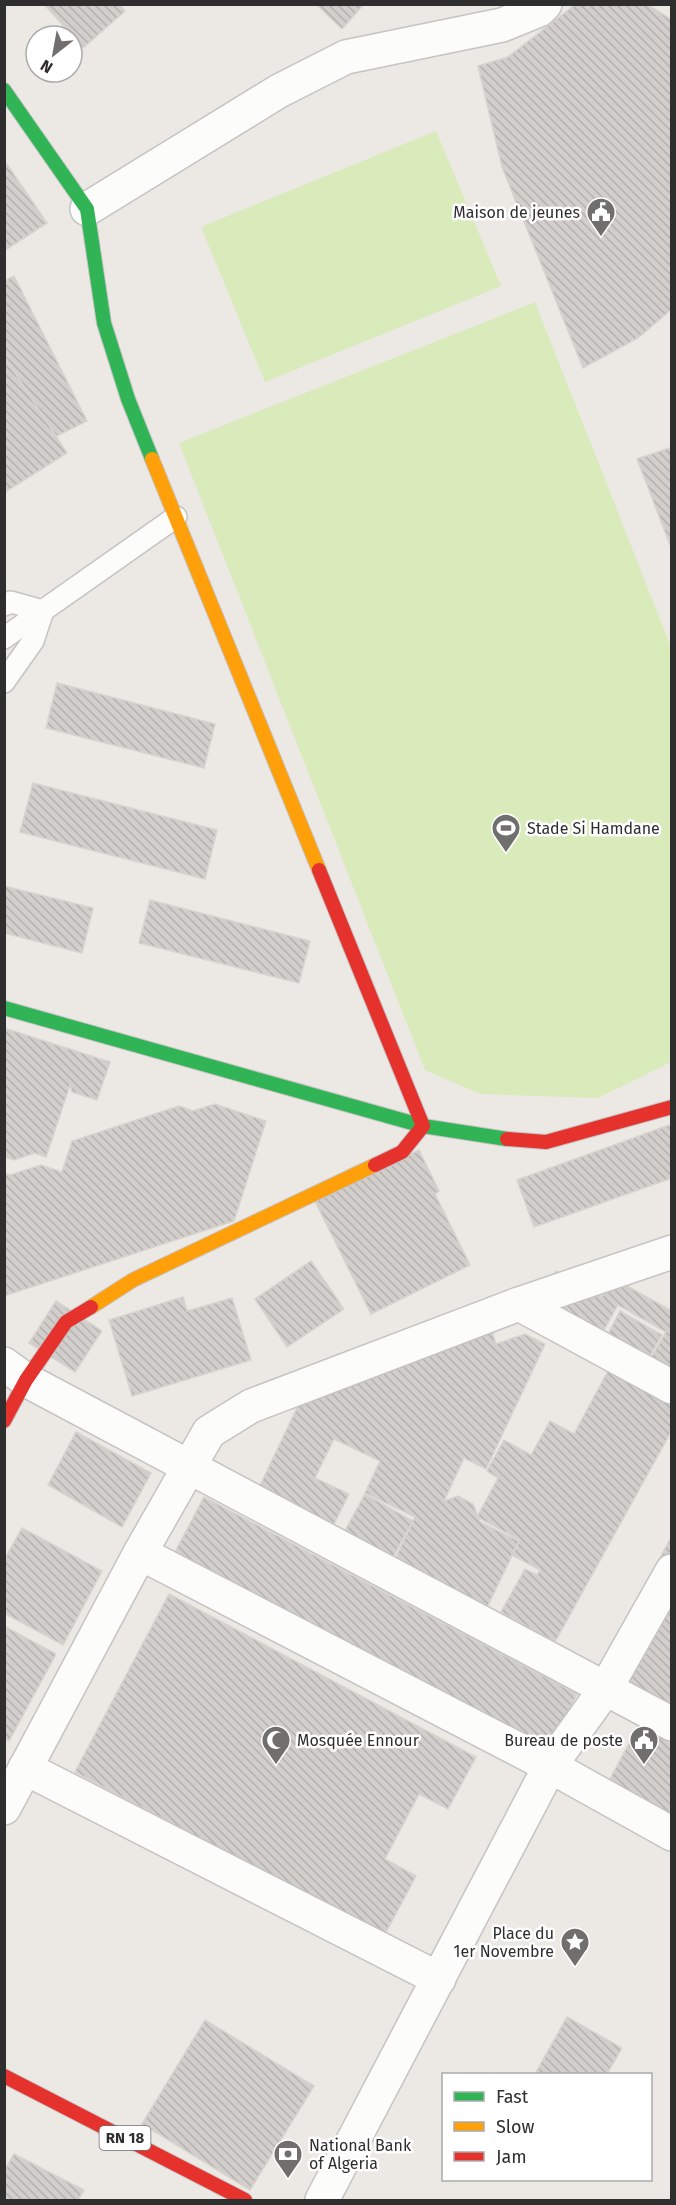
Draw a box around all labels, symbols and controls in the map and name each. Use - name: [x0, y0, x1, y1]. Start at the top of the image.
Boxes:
- north arrow: [24, 24, 84, 84]
- text: N: [37, 56, 56, 77]
- public building icon: Maison de jeunes: [585, 196, 617, 238]
- place label: Maison de jeunes: [453, 203, 580, 222]
- sports icon: Stade Si Hamdane: [490, 812, 522, 854]
- place label: Stade Si Hamdane: [527, 819, 660, 838]
- mosque icon: Mosquée Ennour: [260, 1724, 292, 1766]
- public building icon: Bureau de poste: [628, 1724, 660, 1766]
- place label: Mosquée Ennour: [297, 1731, 420, 1750]
- place label: Bureau de poste: [504, 1731, 623, 1750]
- place label: Place du 1er Novembre: [454, 1924, 554, 1961]
- place icon: Place du 1er Novembre: [559, 1926, 591, 1968]
- legend: [442, 2073, 652, 2181]
- text: Fast: [496, 2086, 529, 2108]
- text: Slow: [496, 2116, 535, 2138]
- road number: RN 18: [100, 2126, 150, 2150]
- place label: National Bank of Algeria: [309, 2136, 412, 2173]
- bank icon: National Bank of Algeria: [272, 2138, 304, 2180]
- text: Jam: [496, 2146, 527, 2168]

